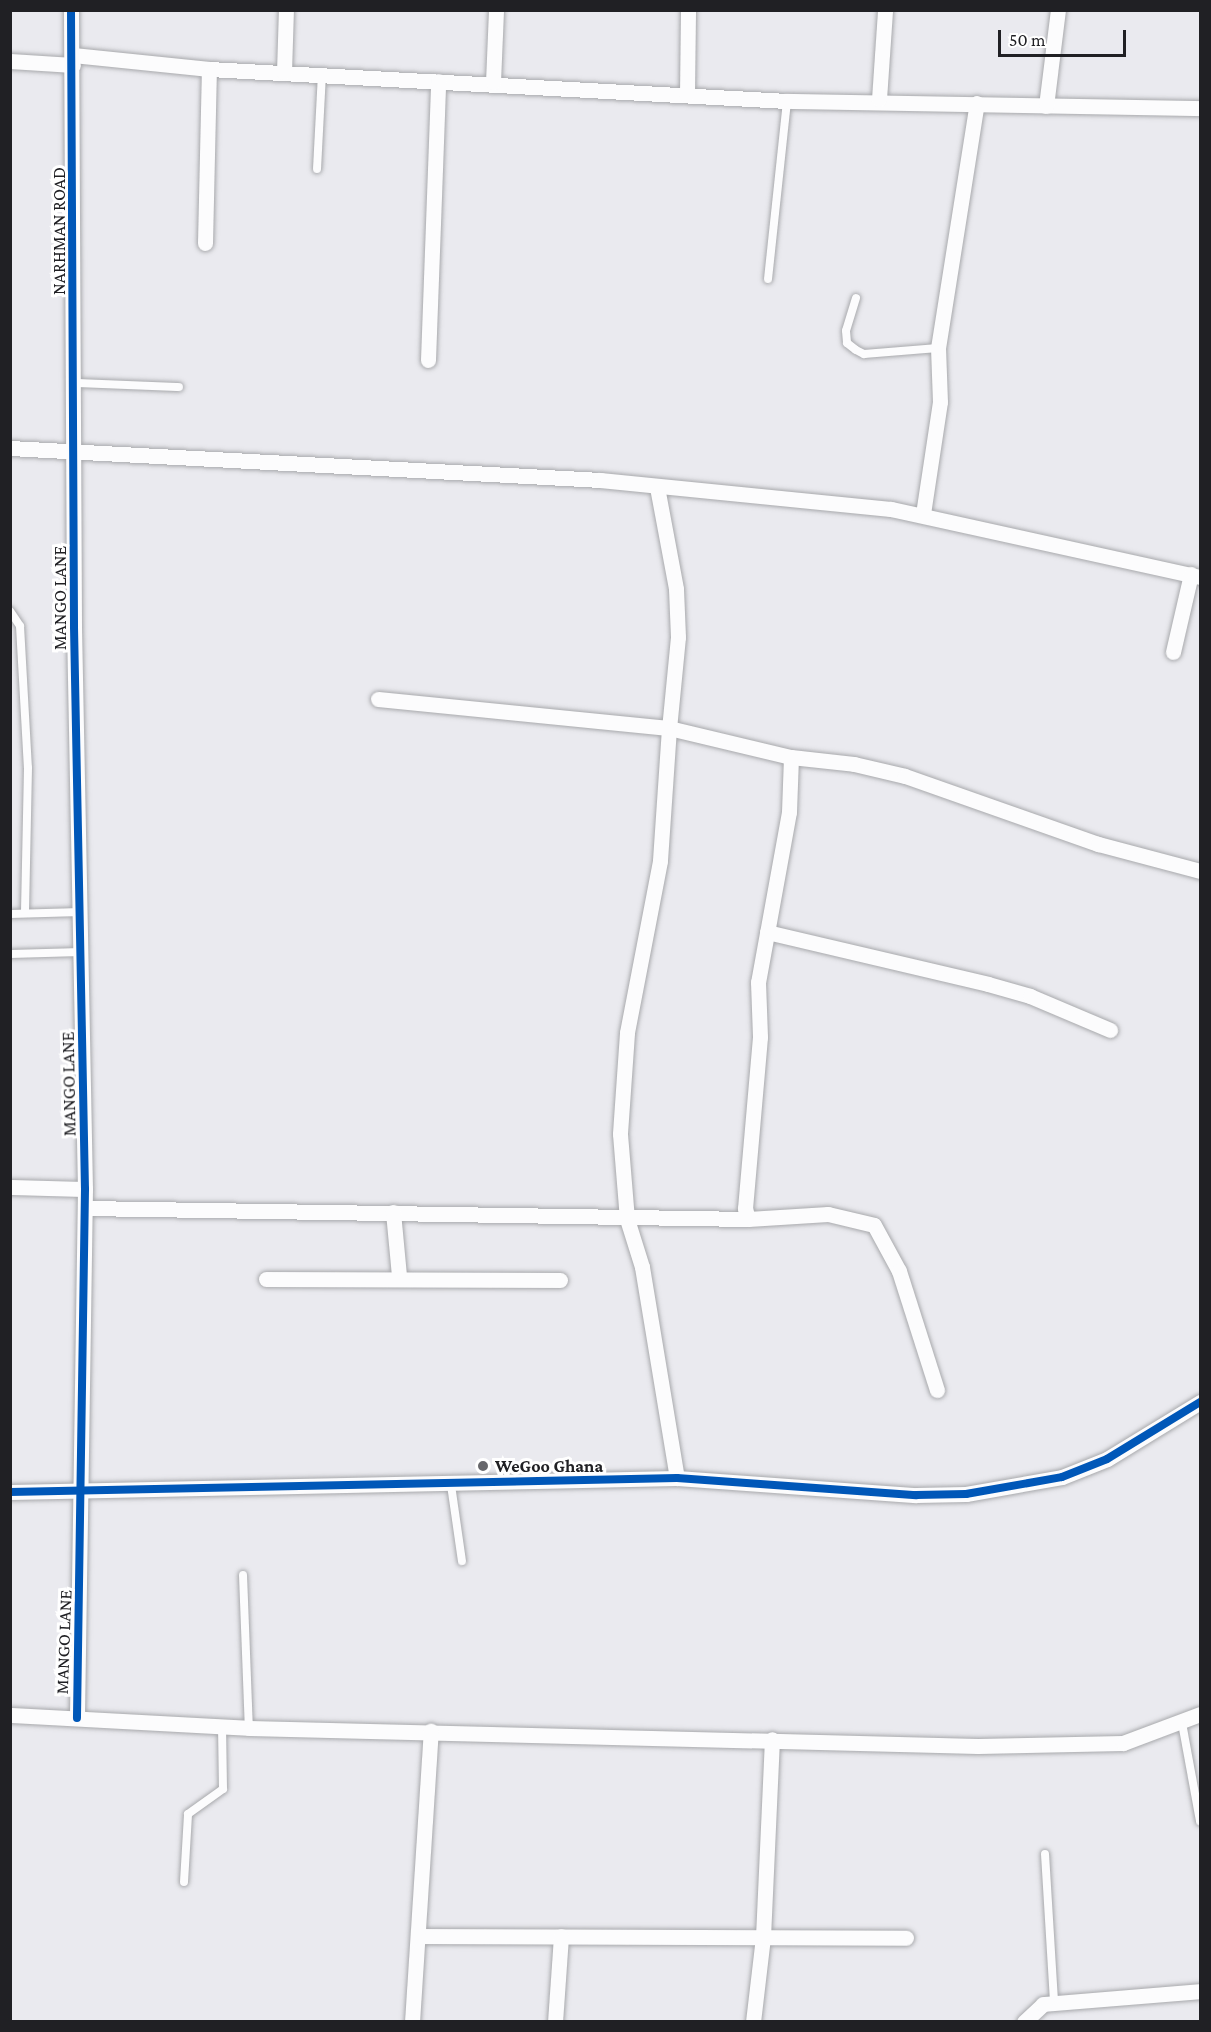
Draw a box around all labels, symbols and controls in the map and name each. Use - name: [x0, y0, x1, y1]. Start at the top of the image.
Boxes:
- scale bar: [1001, 18, 1128, 56]
- text: 50 m: [1009, 30, 1046, 50]
- street label: NARHMAN ROAD: [48, 167, 70, 295]
- street label: MANGO LANE: [49, 546, 71, 650]
- street label: MANGO LANE: [57, 1031, 81, 1137]
- place label: WeGoo Ghana: [495, 1455, 603, 1477]
- marker: WeGoo Ghana: [476, 1459, 490, 1473]
- street label: MANGO LANE: [51, 1589, 77, 1695]

